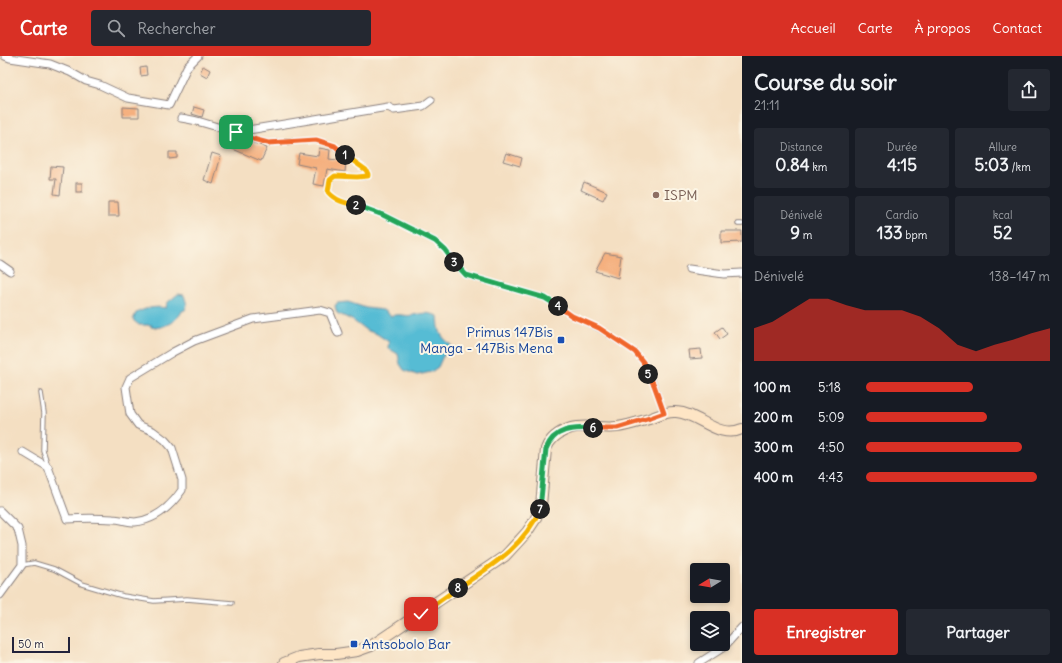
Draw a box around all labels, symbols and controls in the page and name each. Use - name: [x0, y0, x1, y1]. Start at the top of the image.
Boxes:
- search box: [91, 10, 371, 46]
- text: Carte: [20, 16, 67, 40]
- icon: search: [105, 17, 127, 39]
- text: Rechercher: [137, 19, 216, 38]
- text: Accueil: [791, 19, 836, 37]
- text: Carte: [858, 19, 893, 37]
- text: À propos: [915, 19, 971, 37]
- text: Contact: [993, 19, 1042, 37]
- text: Course du soir: [754, 68, 897, 96]
- button: share: [1008, 69, 1050, 111]
- text: 21:11: [754, 97, 780, 114]
- pin: [219, 115, 253, 149]
- icon: arrive: [225, 121, 247, 143]
- text: Distance: [780, 140, 823, 154]
- text: Durée: [887, 140, 917, 154]
- text: Allure: [988, 140, 1017, 154]
- pin: 1: [335, 145, 355, 165]
- text: 1: [343, 148, 347, 162]
- text: 0.84: [775, 154, 810, 176]
- text: 4:15: [887, 154, 917, 176]
- text: 5:03: [974, 154, 1009, 176]
- text: km: [810, 160, 827, 174]
- text: /km: [1009, 160, 1031, 174]
- place label: ISPM: [664, 186, 698, 204]
- marker: ISPM: [651, 190, 661, 200]
- pin: 2: [346, 195, 366, 215]
- text: 2: [353, 198, 359, 212]
- text: Dénivelé: [780, 208, 822, 222]
- text: Cardio: [886, 208, 918, 222]
- text: kcal: [993, 208, 1013, 222]
- text: 9: [790, 222, 800, 244]
- text: 133: [877, 222, 903, 244]
- text: 52: [993, 222, 1012, 244]
- text: m: [800, 228, 812, 242]
- text: bpm: [903, 228, 927, 242]
- pin: 3: [444, 252, 464, 272]
- text: 3: [451, 255, 457, 269]
- text: Dénivelé: [754, 268, 804, 285]
- text: 138–147 m: [989, 268, 1050, 285]
- pin: 4: [548, 296, 568, 316]
- text: 4: [555, 299, 561, 313]
- place label: Primus 147Bis Manga - 147Bis Mena: [420, 323, 553, 357]
- marker: Primus 147Bis Manga - 147Bis Mena: [556, 335, 566, 345]
- pin: 5: [638, 364, 658, 384]
- text: 5: [645, 367, 651, 381]
- text: 100 m: [754, 379, 791, 396]
- text: 5:18: [818, 379, 841, 396]
- text: 200 m: [754, 409, 793, 426]
- text: 5:09: [818, 409, 844, 426]
- pin: 6: [583, 418, 603, 438]
- text: 6: [590, 421, 596, 435]
- text: 300 m: [754, 439, 793, 456]
- text: 4:50: [818, 439, 844, 456]
- text: 400 m: [754, 469, 793, 486]
- text: 4:43: [818, 469, 843, 486]
- pin: 7: [530, 499, 550, 519]
- text: 7: [537, 502, 543, 516]
- north arrow: [690, 563, 730, 603]
- map controls: [690, 563, 730, 651]
- pin: 8: [448, 578, 468, 598]
- text: 8: [455, 581, 461, 595]
- pin: [404, 597, 438, 631]
- icon: check: [410, 603, 432, 625]
- button: Enregistrer: [754, 609, 898, 655]
- button: Partager: [906, 609, 1050, 655]
- button: layers: [690, 611, 730, 651]
- scale bar: [12, 635, 70, 654]
- place label: Antsobolo Bar: [362, 635, 451, 653]
- text: 50 m: [18, 637, 44, 651]
- marker: Antsobolo Bar: [349, 639, 359, 649]

